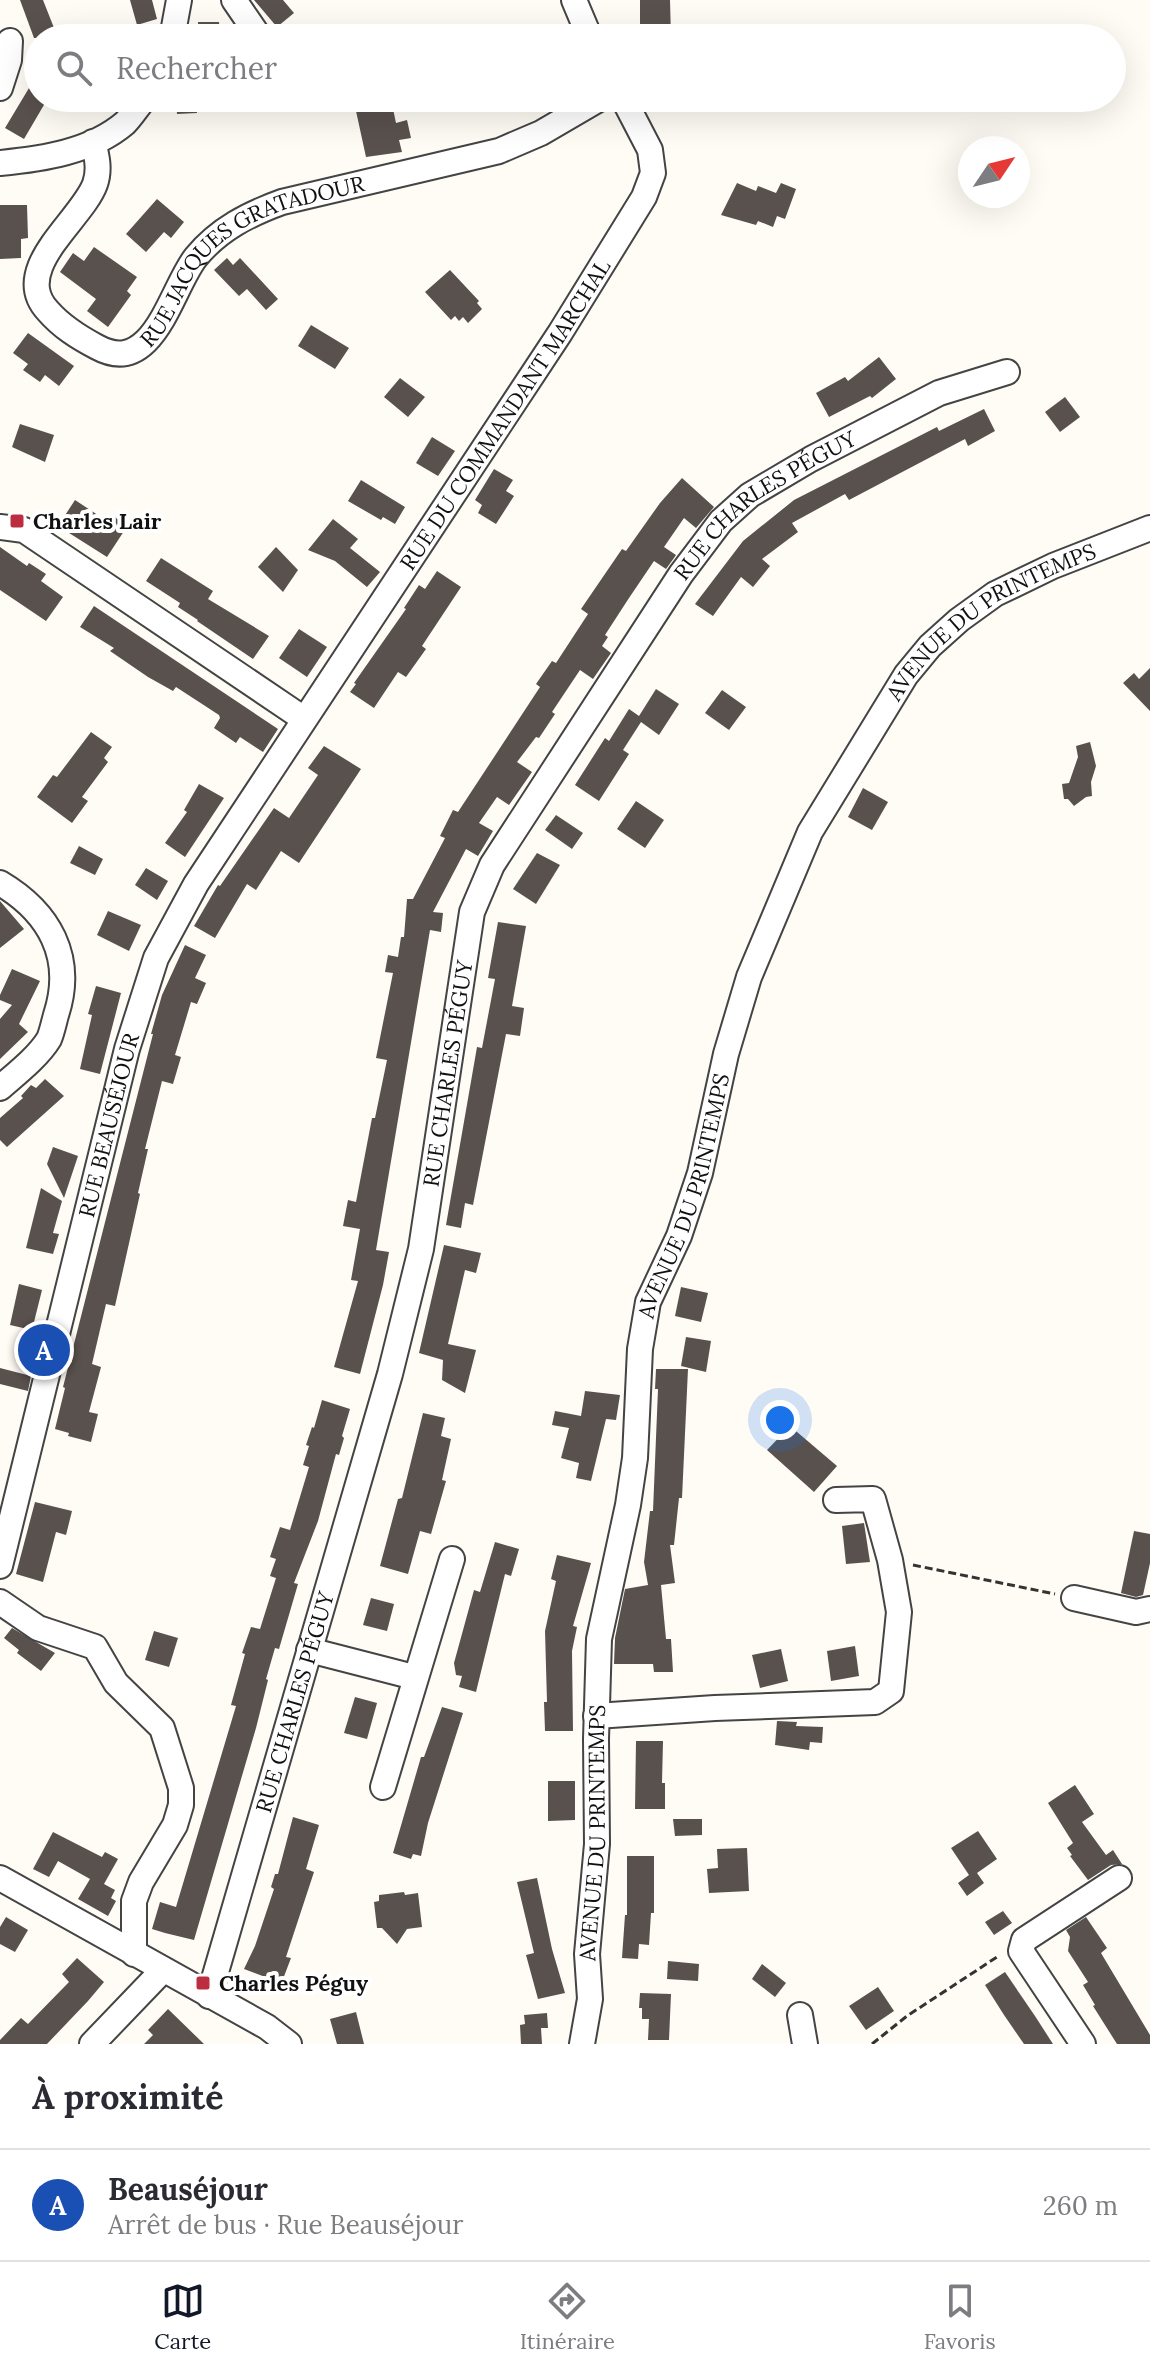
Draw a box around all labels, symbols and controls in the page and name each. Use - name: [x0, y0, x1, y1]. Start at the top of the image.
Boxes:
- search box: [24, 24, 1126, 112]
- icon: search: [52, 46, 96, 90]
- text: Rechercher: [116, 49, 277, 87]
- north arrow: [958, 136, 1030, 208]
- street label: RUE JACQUES GRATADOUR: [134, 169, 367, 353]
- street label: RUE DU COMMANDANT MARCHAL: [393, 254, 616, 575]
- street label: RUE CHARLES PÉGUY: [667, 424, 862, 586]
- place label: Charles Lair: [33, 507, 162, 535]
- marker: Charles Lair: [8, 512, 26, 530]
- street label: AVENUE DU PRINTEMPS: [879, 537, 1100, 706]
- street label: RUE CHARLES PÉGUY: [417, 957, 479, 1189]
- street label: RUE BEAUSÉJOUR: [72, 1029, 145, 1220]
- street label: AVENUE DU PRINTEMPS: [631, 1071, 735, 1322]
- pin: A: [18, 1320, 70, 1380]
- your location: [760, 1400, 800, 1440]
- street label: RUE CHARLES PÉGUY: [249, 1587, 340, 1816]
- street label: AVENUE DU PRINTEMPS: [573, 1704, 611, 1963]
- place label: Charles Péguy: [219, 1969, 369, 1997]
- marker: Charles Péguy: [194, 1974, 212, 1992]
- text: À proximité: [32, 2075, 223, 2118]
- text: Beauséjour: [108, 2170, 268, 2208]
- text: A: [49, 2189, 67, 2222]
- text: 260 m: [1043, 2189, 1118, 2222]
- text: Arrêt de bus · Rue Beauséjour: [108, 2208, 463, 2241]
- tab: Carte: [154, 2279, 211, 2355]
- tab: Itinéraire: [520, 2279, 615, 2355]
- tab: Favoris: [924, 2279, 996, 2355]

